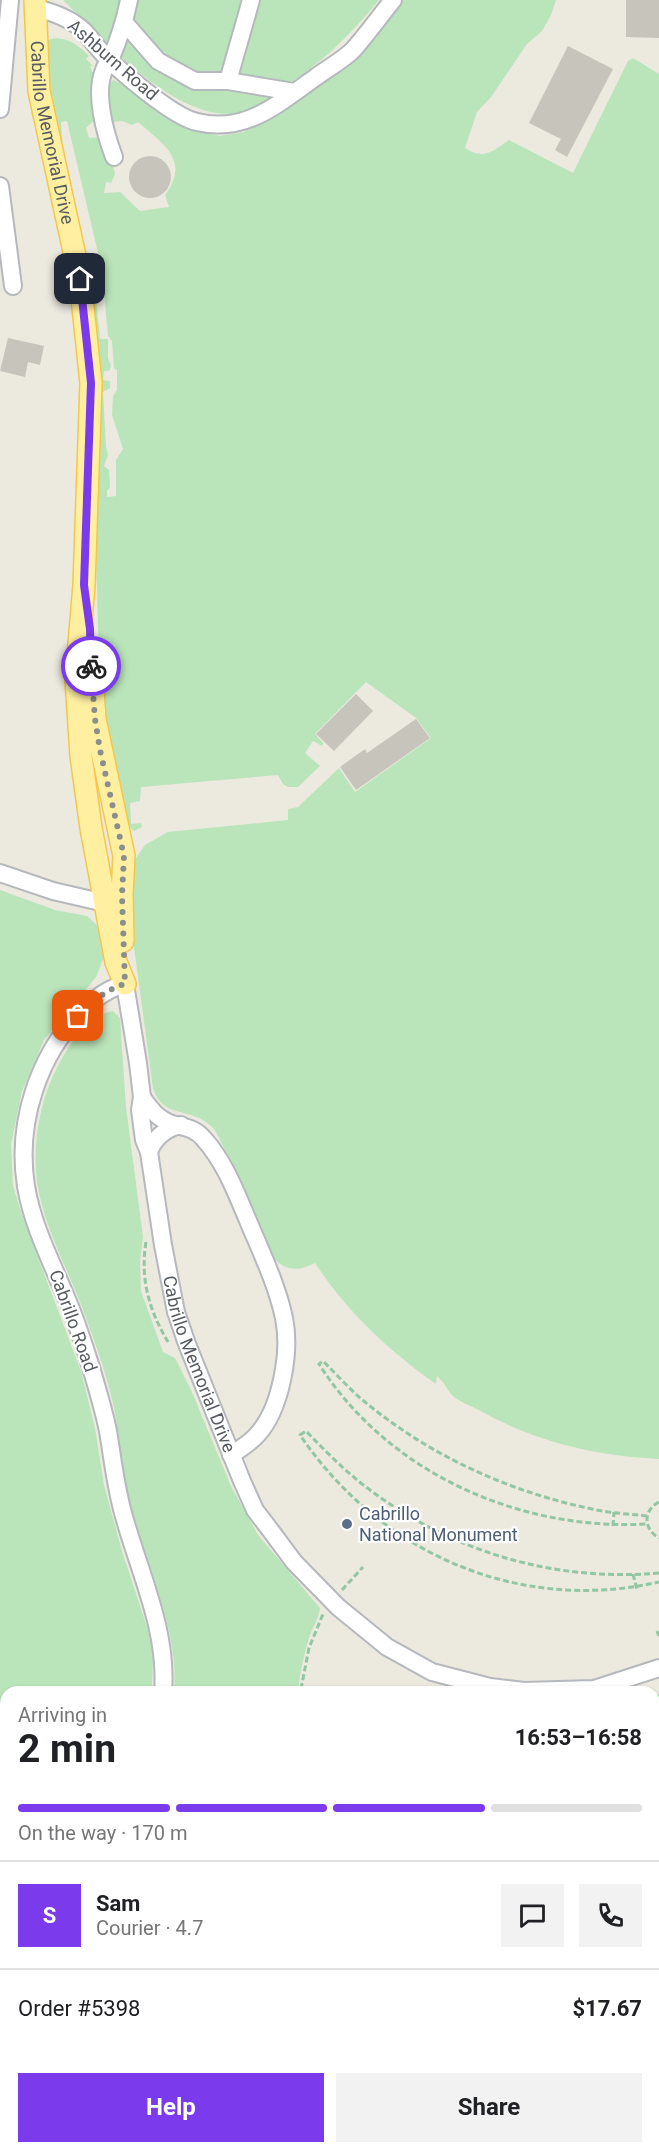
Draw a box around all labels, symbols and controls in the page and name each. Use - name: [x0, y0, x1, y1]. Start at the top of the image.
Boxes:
- street label: Ashburn Road: [64, 15, 163, 105]
- street label: Cabrillo Memorial Drive: [27, 40, 79, 226]
- pin: [54, 253, 105, 304]
- icon: home: [63, 262, 96, 295]
- courier: [61, 636, 121, 696]
- icon: bike: [75, 650, 108, 683]
- pin: [52, 990, 103, 1041]
- icon: bag: [61, 999, 94, 1032]
- street label: Cabrillo Road: [45, 1267, 102, 1375]
- street label: Cabrillo Memorial Drive: [159, 1274, 240, 1455]
- place label: Cabrillo National Monument: [359, 1503, 518, 1545]
- marker: Cabrillo National Monument: [340, 1517, 354, 1531]
- text: Arriving in: [18, 1703, 107, 1727]
- text: 16:53–16:58: [515, 1725, 642, 1750]
- text: 2 min: [18, 1726, 116, 1772]
- text: On the way · 170 m: [18, 1821, 187, 1845]
- button: chat: [501, 1884, 564, 1947]
- button: phone: [579, 1884, 642, 1947]
- text: Sam: [96, 1891, 140, 1916]
- text: S: [43, 1903, 56, 1928]
- text: Courier · 4.7: [96, 1916, 203, 1940]
- text: Order #5398: [18, 1996, 140, 2021]
- text: $17.67: [573, 1996, 642, 2021]
- button: Help: [18, 2073, 324, 2142]
- button: Share: [336, 2073, 642, 2142]

